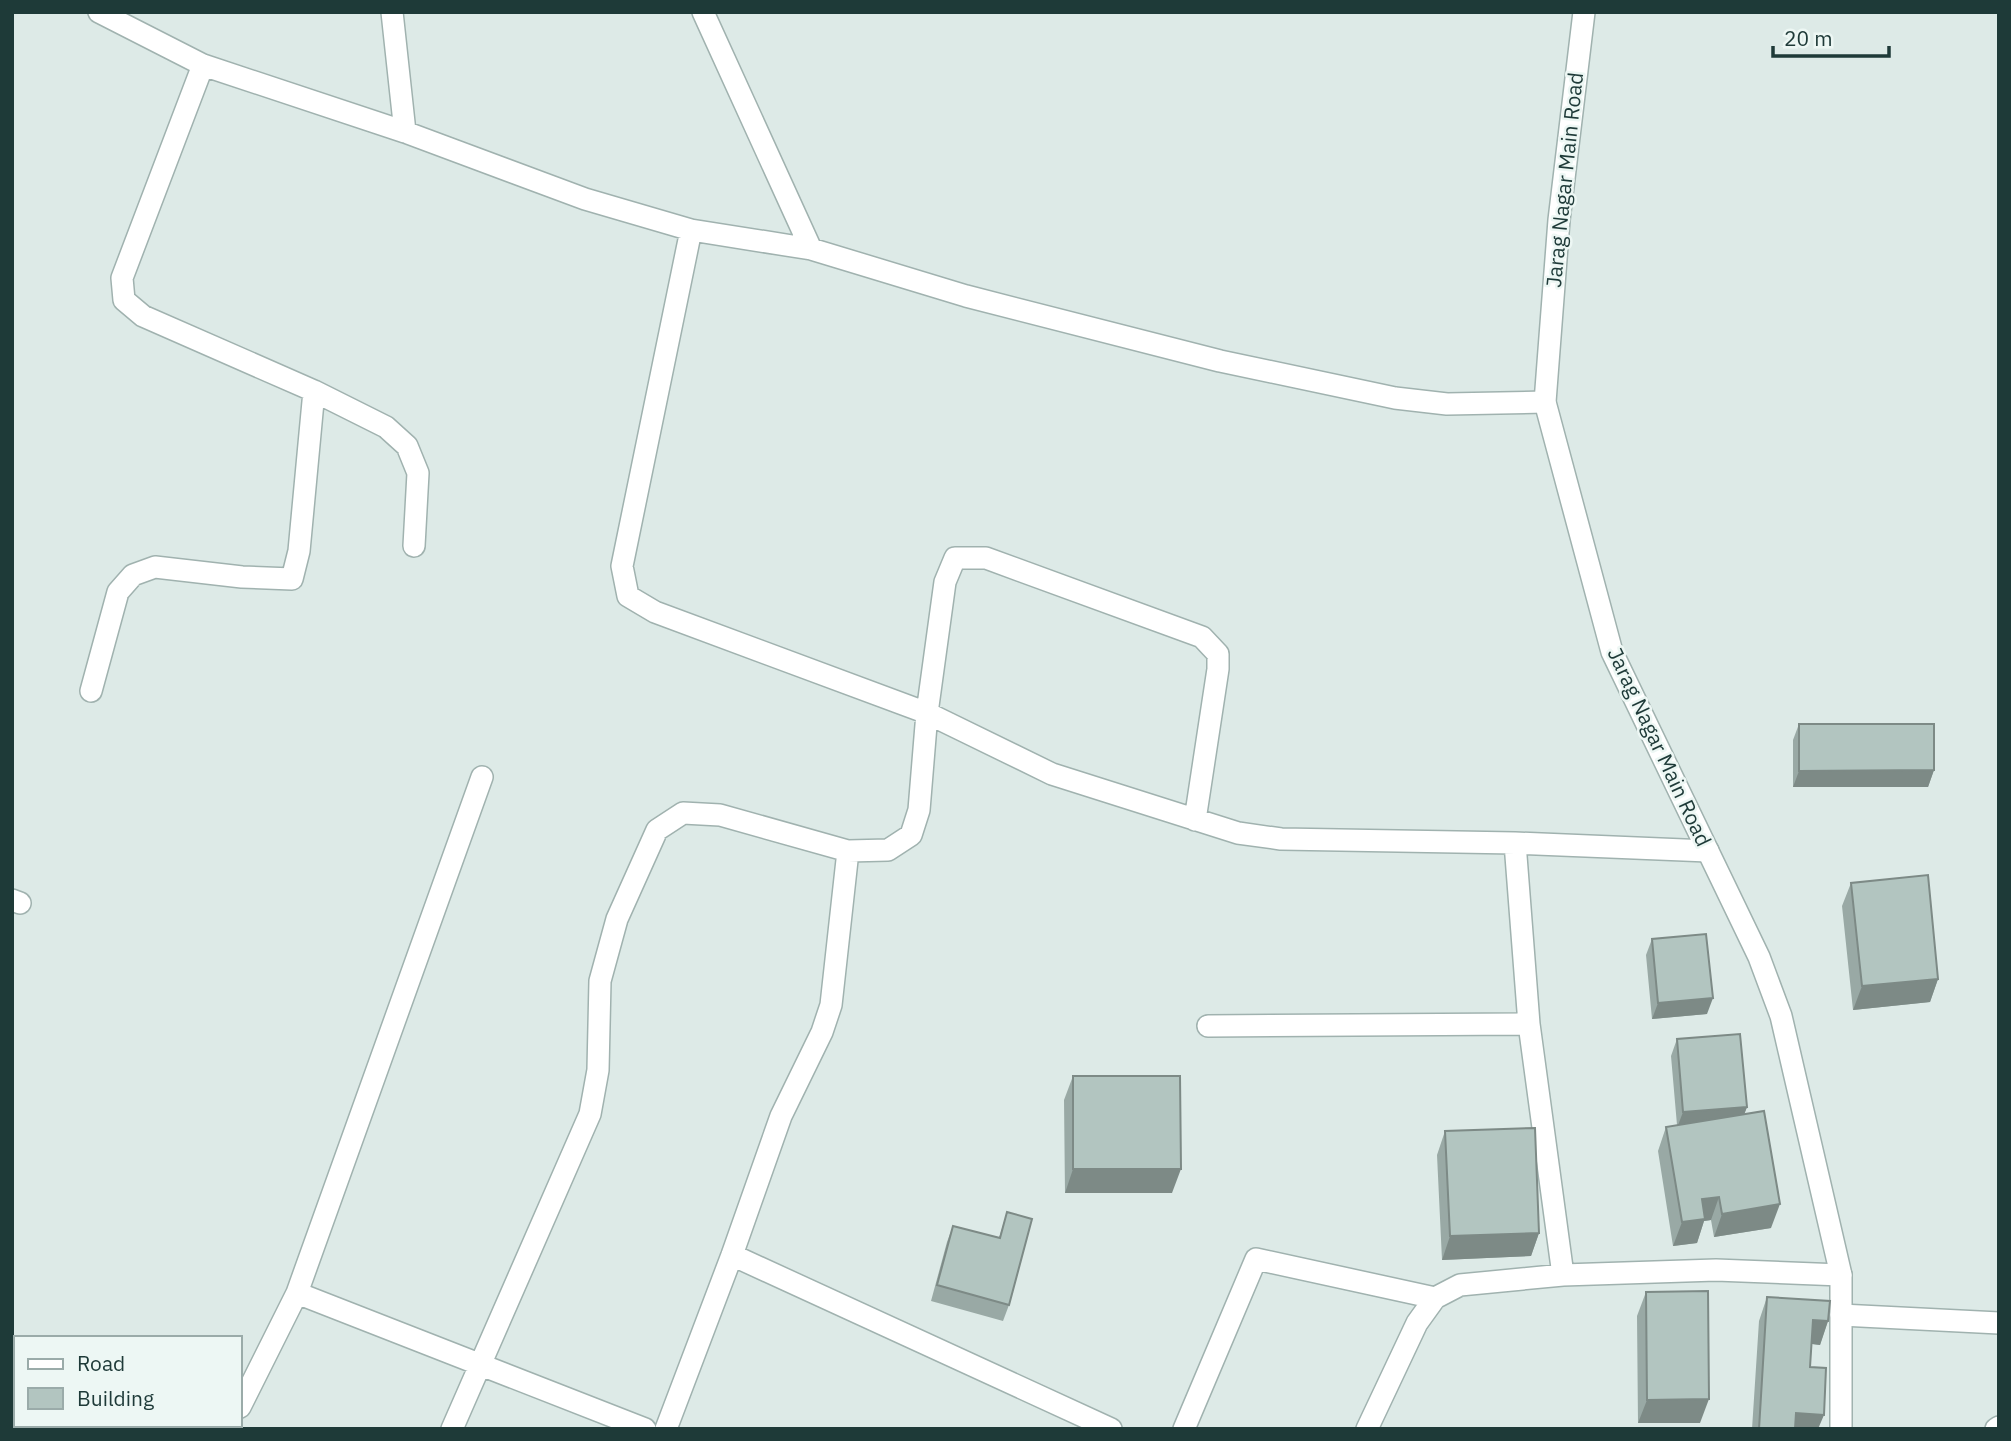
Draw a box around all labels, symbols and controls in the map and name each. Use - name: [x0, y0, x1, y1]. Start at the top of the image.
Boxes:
- scale bar: [1773, 14, 1888, 58]
- text: 20 m: [1784, 24, 1833, 52]
- street label: Jarag Nagar Main Road: [1539, 71, 1589, 289]
- street label: Jarag Nagar Main Road: [1601, 643, 1718, 851]
- legend: [14, 1336, 242, 1427]
- text: Road: [77, 1349, 125, 1377]
- text: Building: [77, 1384, 154, 1412]

